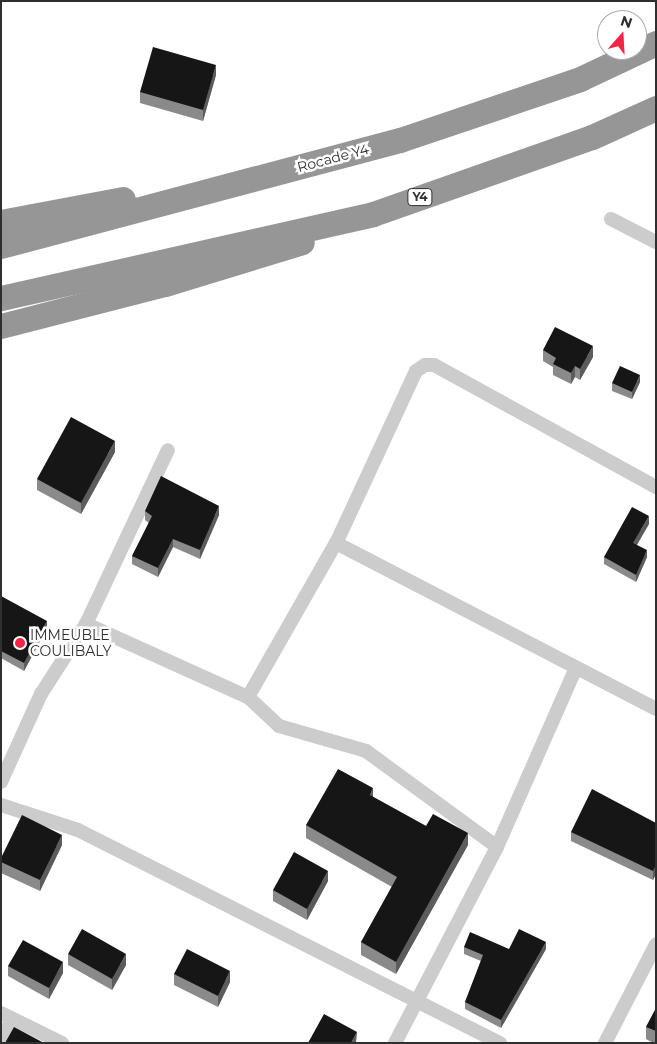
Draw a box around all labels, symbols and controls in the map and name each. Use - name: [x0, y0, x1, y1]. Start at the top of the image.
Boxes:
- north arrow: [597, 10, 647, 60]
- text: N: [618, 11, 635, 32]
- street label: Rocade Y4: [295, 140, 371, 176]
- road number: Y4: [406, 188, 434, 206]
- place label: IMMEUBLE COULIBALY: [30, 627, 111, 660]
- marker: IMMEUBLE COULIBALY: [14, 637, 26, 649]

